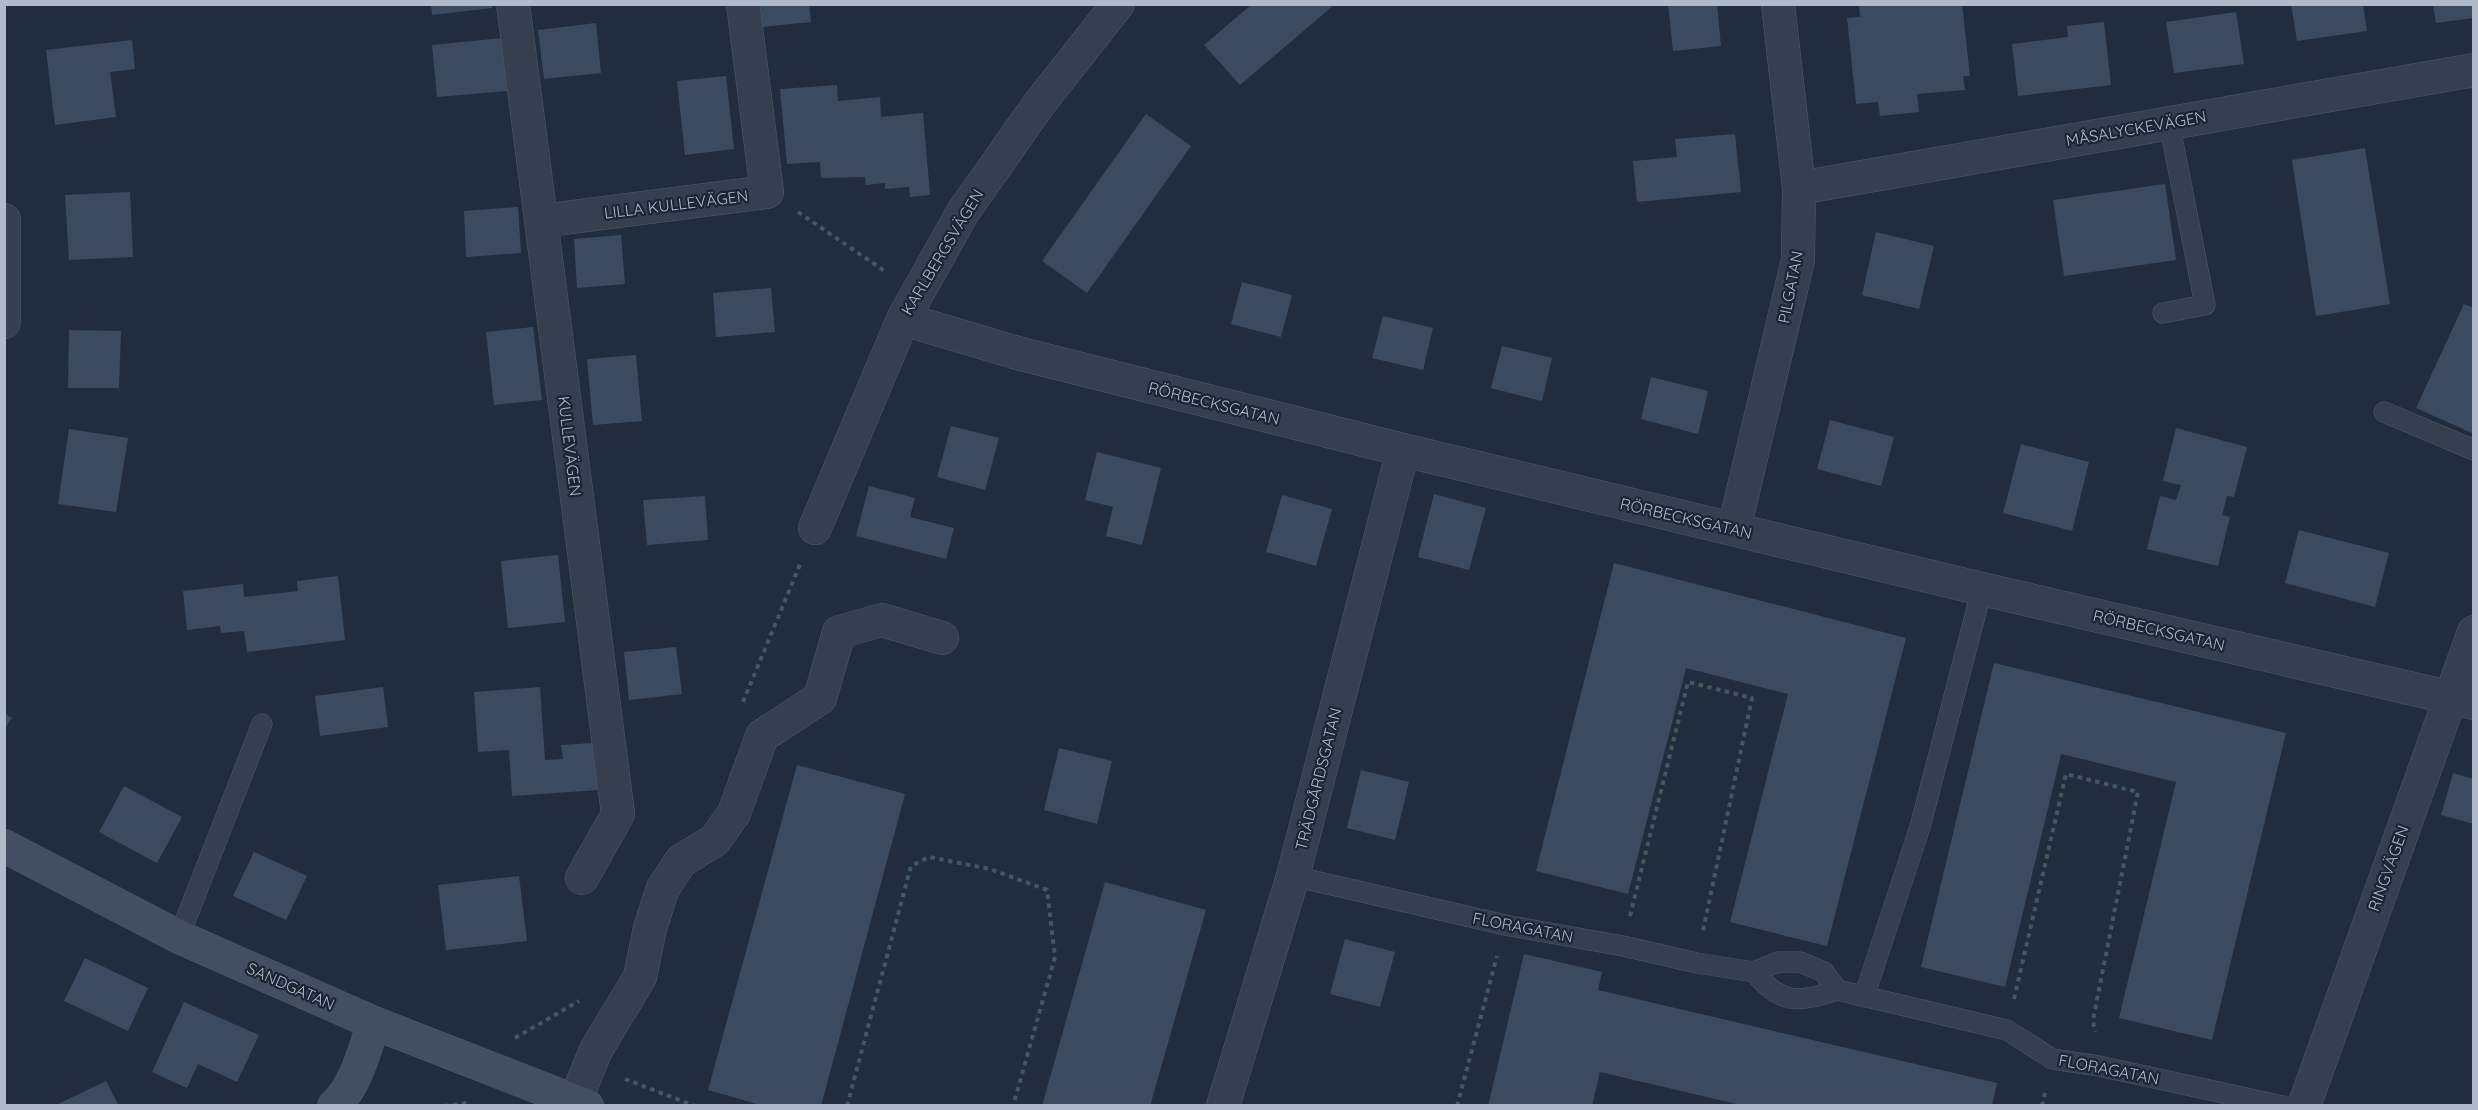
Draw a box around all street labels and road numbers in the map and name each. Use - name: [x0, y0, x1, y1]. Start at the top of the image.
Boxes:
- street label: MÅSALYCKEVÄGEN: [2064, 106, 2208, 150]
- street label: LILLA KULLEVÄGEN: [603, 185, 749, 223]
- street label: KARLBERGSVÄGEN: [896, 185, 988, 319]
- street label: PILGATAN: [1773, 249, 1807, 325]
- street label: RÖRBECKSGATAN: [1146, 377, 1282, 429]
- street label: KULLEVÄGEN: [554, 395, 586, 497]
- street label: RÖRBECKSGATAN: [1618, 493, 1754, 543]
- street label: RÖRBECKSGATAN: [2091, 605, 2227, 655]
- street label: TRÄDGÅRDSGATAN: [1291, 706, 1345, 852]
- street label: RINGVÄGEN: [2363, 822, 2413, 914]
- street label: FLORAGATAN: [1471, 907, 1575, 947]
- street label: SANDGATAN: [244, 958, 338, 1014]
- street label: FLORAGATAN: [2057, 1049, 2161, 1089]

